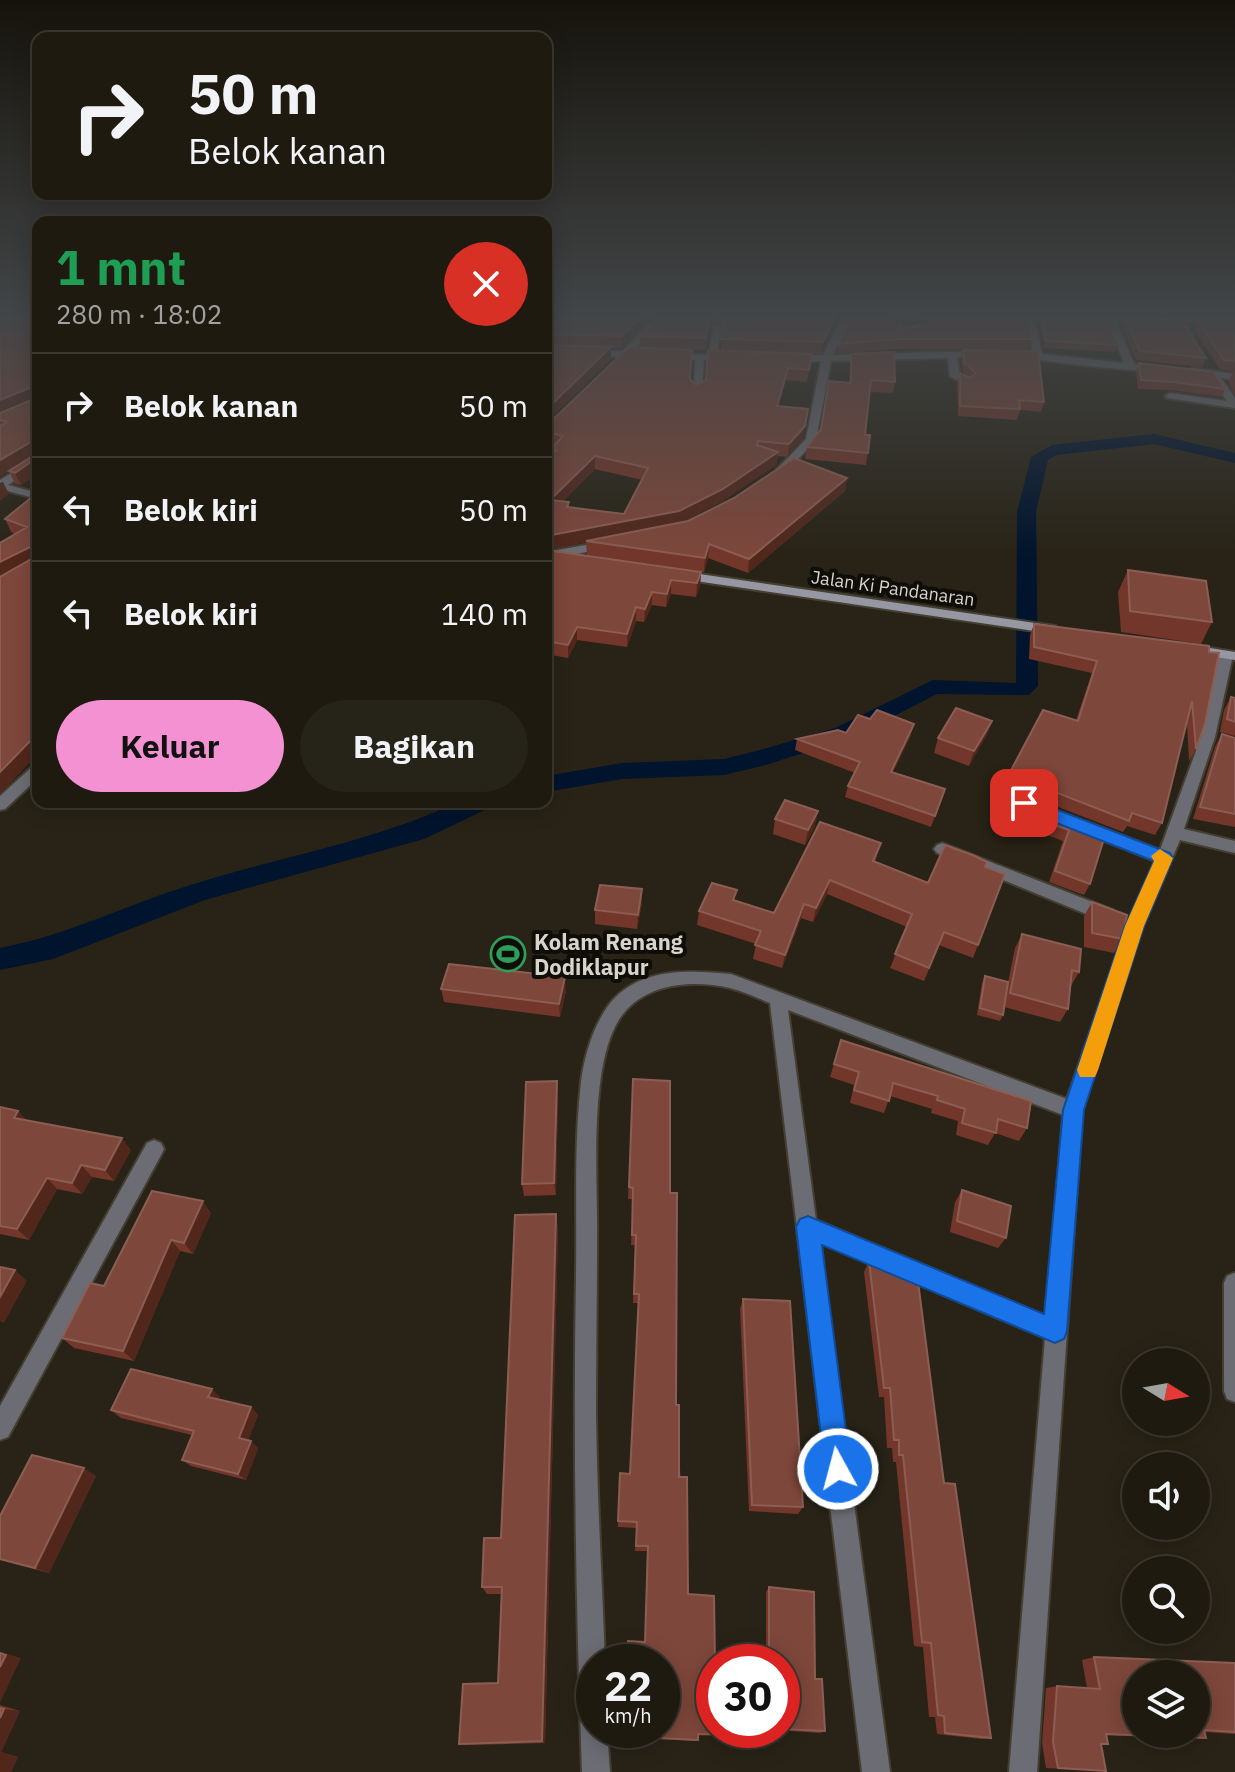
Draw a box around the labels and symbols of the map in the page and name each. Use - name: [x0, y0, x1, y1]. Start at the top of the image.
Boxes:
- street label: Jalan Ki Pandanaran: [810, 565, 976, 611]
- pin: [990, 769, 1058, 837]
- place label: Kolam Renang Dodiklapur: [534, 927, 684, 981]
- sports icon: Kolam Renang Dodiklapur: [489, 935, 527, 973]
- north arrow: [1122, 1348, 1210, 1436]
- position arrow: [796, 1427, 880, 1511]
- speed limit sign: 30: [696, 1644, 800, 1748]

